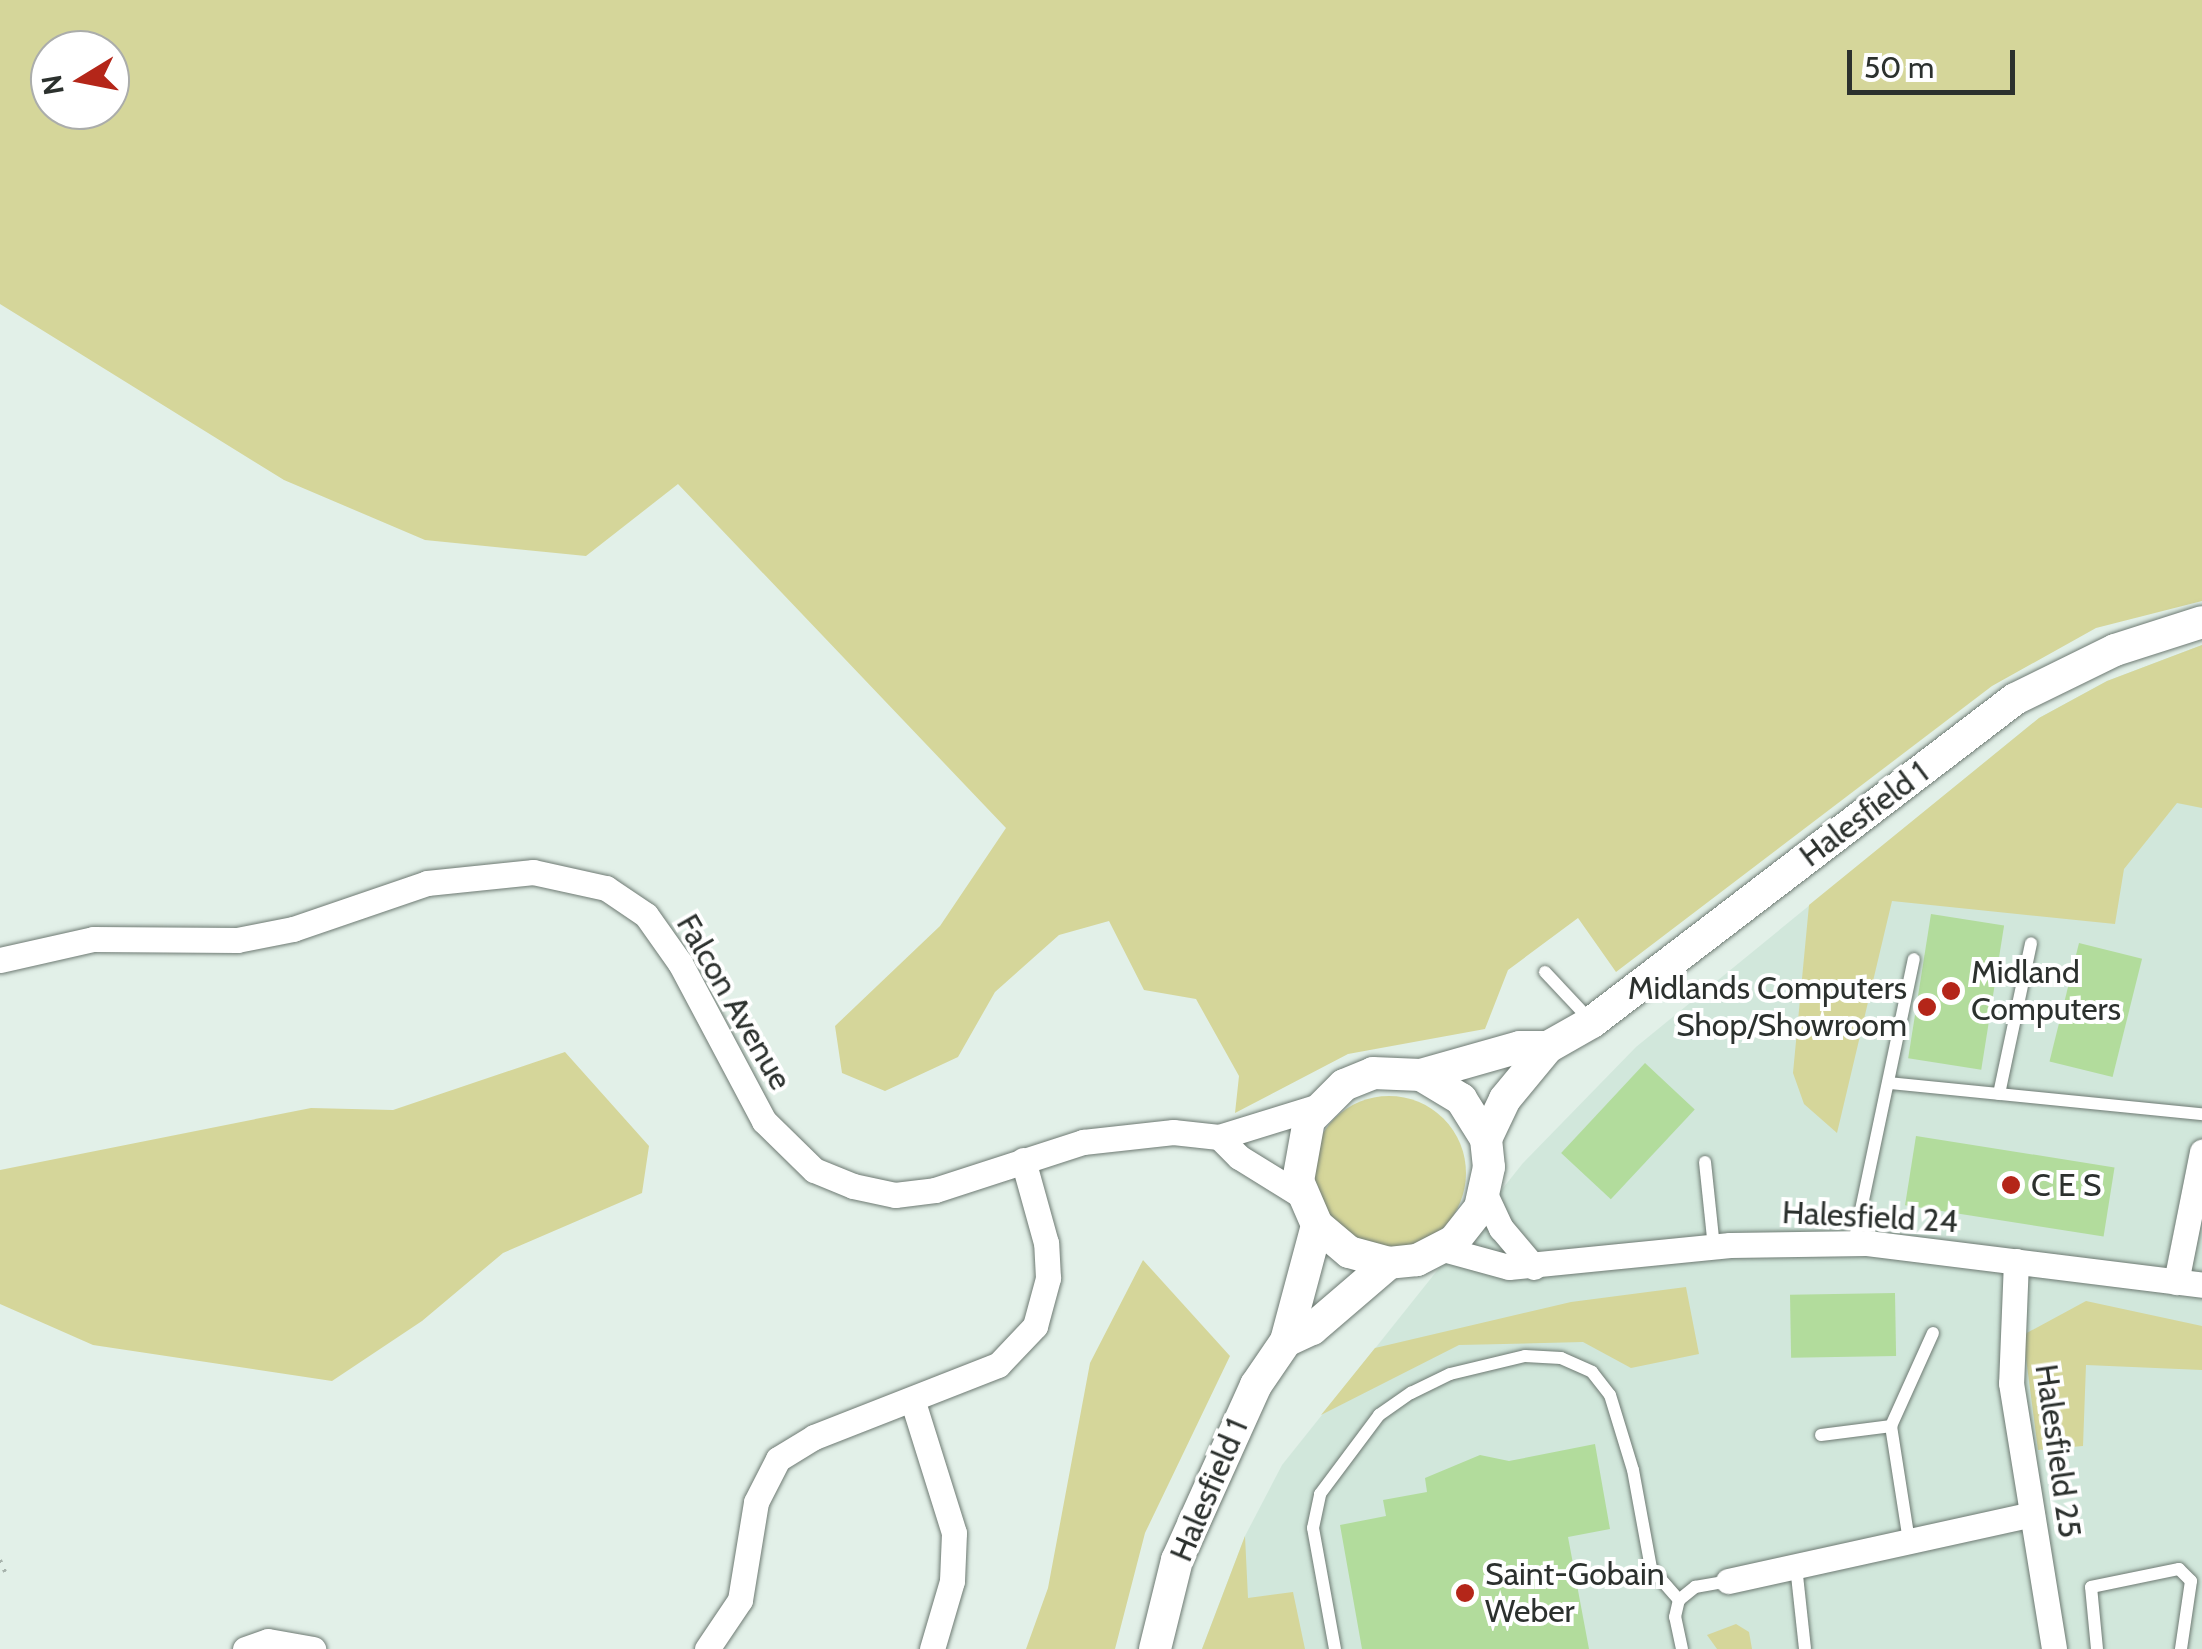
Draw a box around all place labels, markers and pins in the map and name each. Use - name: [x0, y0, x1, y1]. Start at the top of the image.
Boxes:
- place label: Midland Computers: [1971, 954, 2121, 1029]
- place label: Midlands Computers Shop/Showroom: [1628, 970, 1907, 1045]
- marker: Midland Computers: [1940, 980, 1962, 1002]
- marker: Midlands Computers Shop/Showroom: [1916, 996, 1938, 1018]
- place label: C E S: [2031, 1166, 2102, 1204]
- marker: C E S: [2000, 1174, 2022, 1196]
- place label: Saint-Gobain Weber: [1485, 1556, 1665, 1631]
- marker: Saint-Gobain Weber: [1454, 1582, 1476, 1604]

